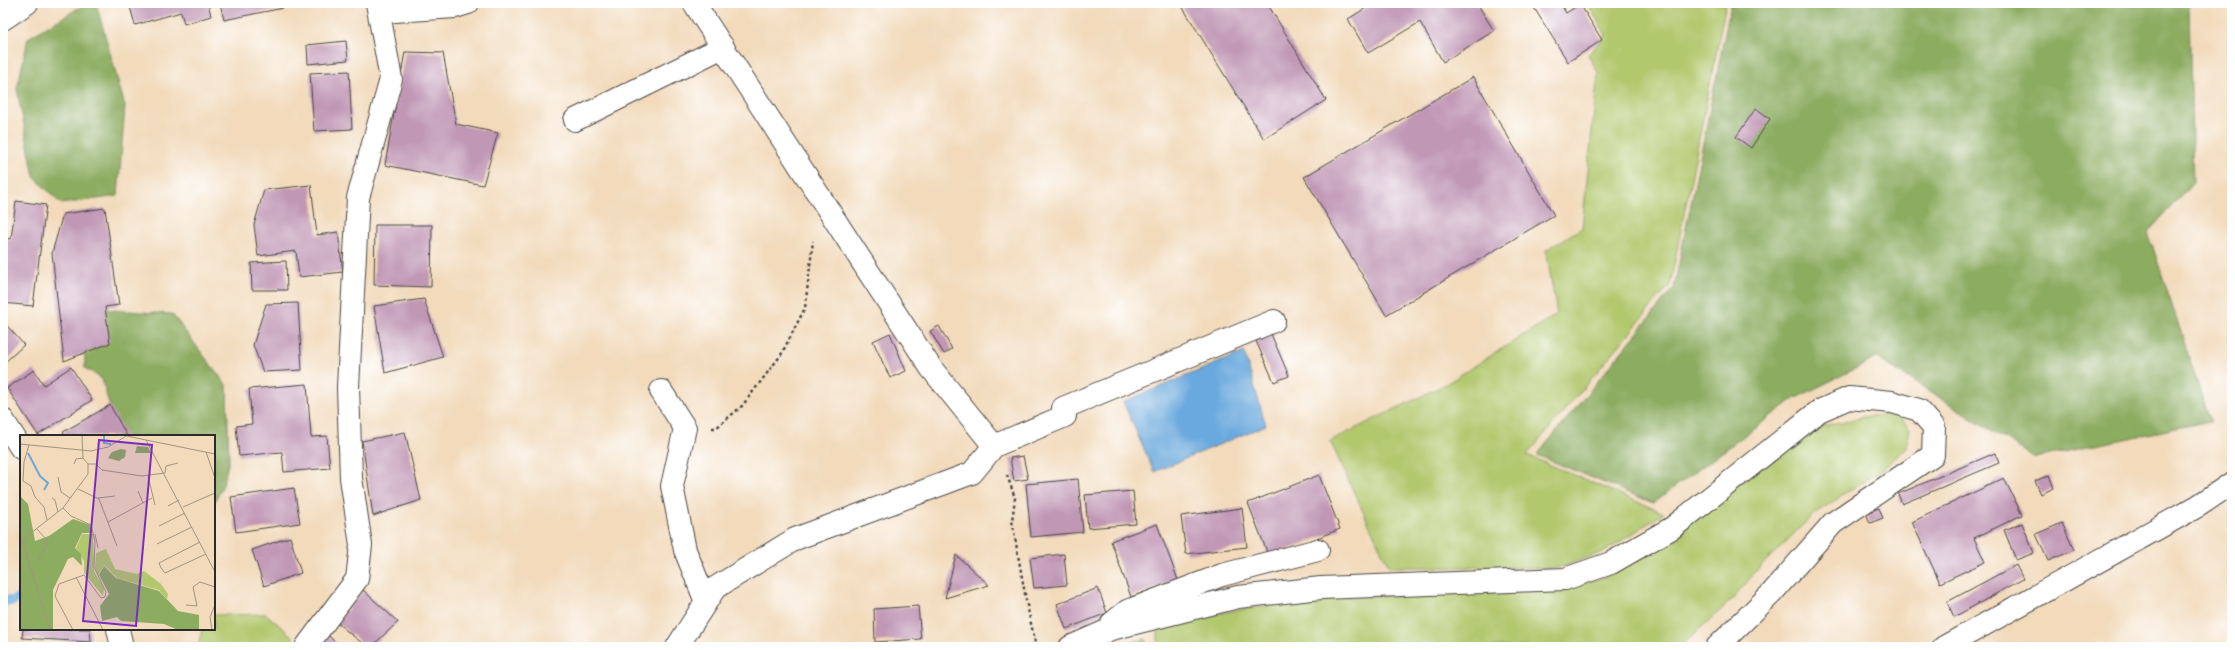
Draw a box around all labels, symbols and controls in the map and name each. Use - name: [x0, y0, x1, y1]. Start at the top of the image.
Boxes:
- inset map: [20, 435, 215, 630]

